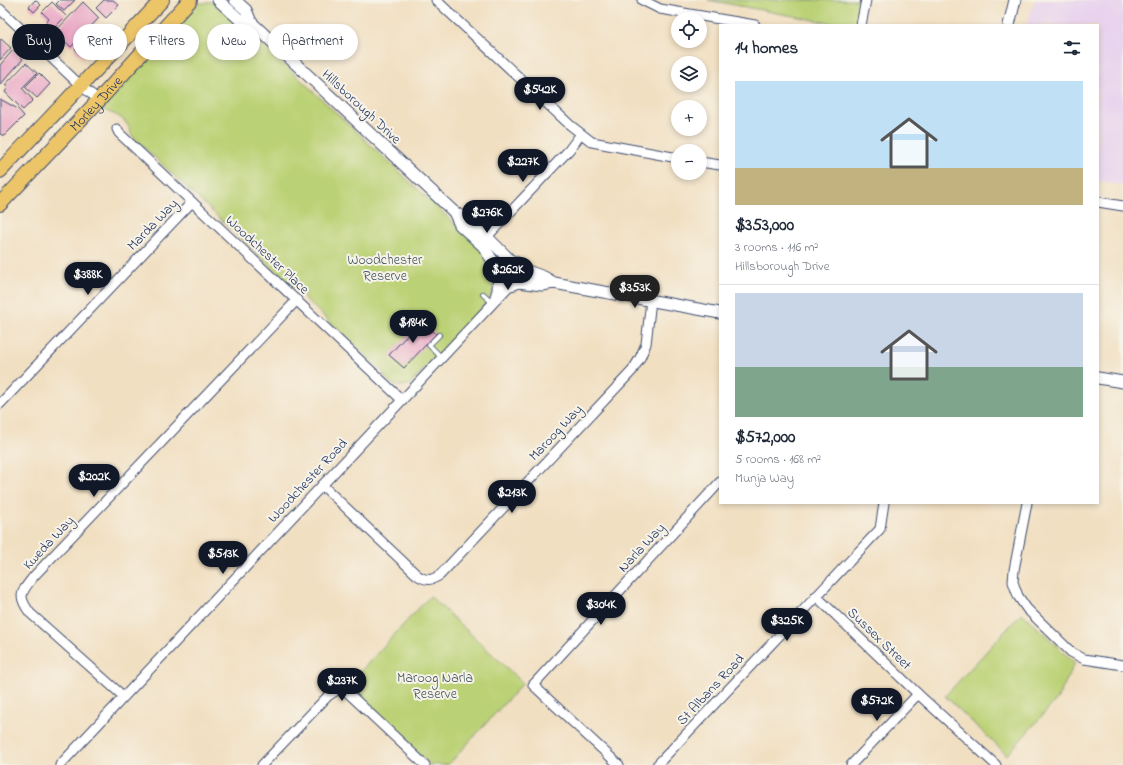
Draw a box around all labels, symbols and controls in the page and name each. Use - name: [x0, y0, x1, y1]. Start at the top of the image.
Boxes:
- map controls: [671, 12, 707, 180]
- button: locate: [671, 12, 707, 48]
- chip: Buy: [12, 24, 65, 60]
- chip: Rent: [73, 24, 127, 60]
- chip: Filters: [135, 24, 199, 60]
- chip: New: [207, 24, 260, 60]
- chip: Apartment: [268, 24, 358, 60]
- text: 14 homes: [735, 36, 798, 61]
- icon: filters: [1061, 37, 1083, 59]
- button: layers: [671, 56, 707, 92]
- street label: Hillsborough Drive: [316, 65, 406, 151]
- street label: Morley Drive: [65, 71, 129, 137]
- pin: $542K: [512, 77, 568, 111]
- text: $542K: [523, 80, 557, 99]
- button: +: [671, 100, 707, 136]
- icon: home: [873, 107, 945, 179]
- button: −: [671, 144, 707, 180]
- pin: $227K: [495, 149, 551, 183]
- text: $227K: [507, 152, 539, 171]
- street label: Marda Way: [123, 194, 184, 257]
- pin: $276K: [459, 200, 515, 234]
- text: $276K: [471, 203, 503, 222]
- street label: Woodchester Place: [220, 211, 314, 300]
- text: $353,000: [735, 213, 794, 238]
- text: 3 rooms · 116 m²: [735, 238, 818, 257]
- park label: Woodchester Reserve: [348, 250, 423, 287]
- pin: $262K: [480, 257, 536, 291]
- text: Hillsborough Drive: [735, 257, 830, 276]
- text: $262K: [492, 260, 524, 279]
- pin: $388K: [60, 262, 116, 296]
- text: $388K: [73, 265, 103, 284]
- pin: $353K: [607, 275, 663, 309]
- text: $353K: [619, 278, 651, 297]
- pin: $184K: [385, 310, 441, 344]
- text: $184K: [399, 313, 427, 332]
- icon: home: [873, 319, 945, 391]
- street label: Maroog Way: [524, 400, 589, 467]
- text: $572,000: [735, 425, 795, 450]
- street label: Woodchester Road: [263, 434, 353, 528]
- text: 5 rooms · 168 m²: [735, 450, 821, 469]
- pin: $202K: [66, 464, 122, 498]
- text: $202K: [78, 467, 110, 486]
- text: Munja Way: [735, 469, 794, 488]
- pin: $213K: [484, 480, 540, 514]
- text: $213K: [497, 483, 527, 502]
- street label: Kweda Way: [18, 511, 81, 576]
- street label: Narla Way: [614, 518, 671, 578]
- pin: $513K: [195, 541, 251, 575]
- text: $513K: [207, 544, 239, 563]
- pin: $304K: [573, 592, 629, 626]
- text: $304K: [586, 595, 616, 614]
- street label: Sussex Street: [842, 603, 916, 676]
- pin: $325K: [759, 608, 815, 642]
- text: $325K: [770, 611, 804, 630]
- street label: St Albans Road: [672, 649, 750, 731]
- pin: $237K: [314, 668, 370, 702]
- park label: Maroog Narla Reserve: [397, 668, 473, 705]
- text: $237K: [326, 671, 358, 690]
- pin: $572K: [849, 688, 905, 722]
- text: $572K: [860, 691, 894, 710]

